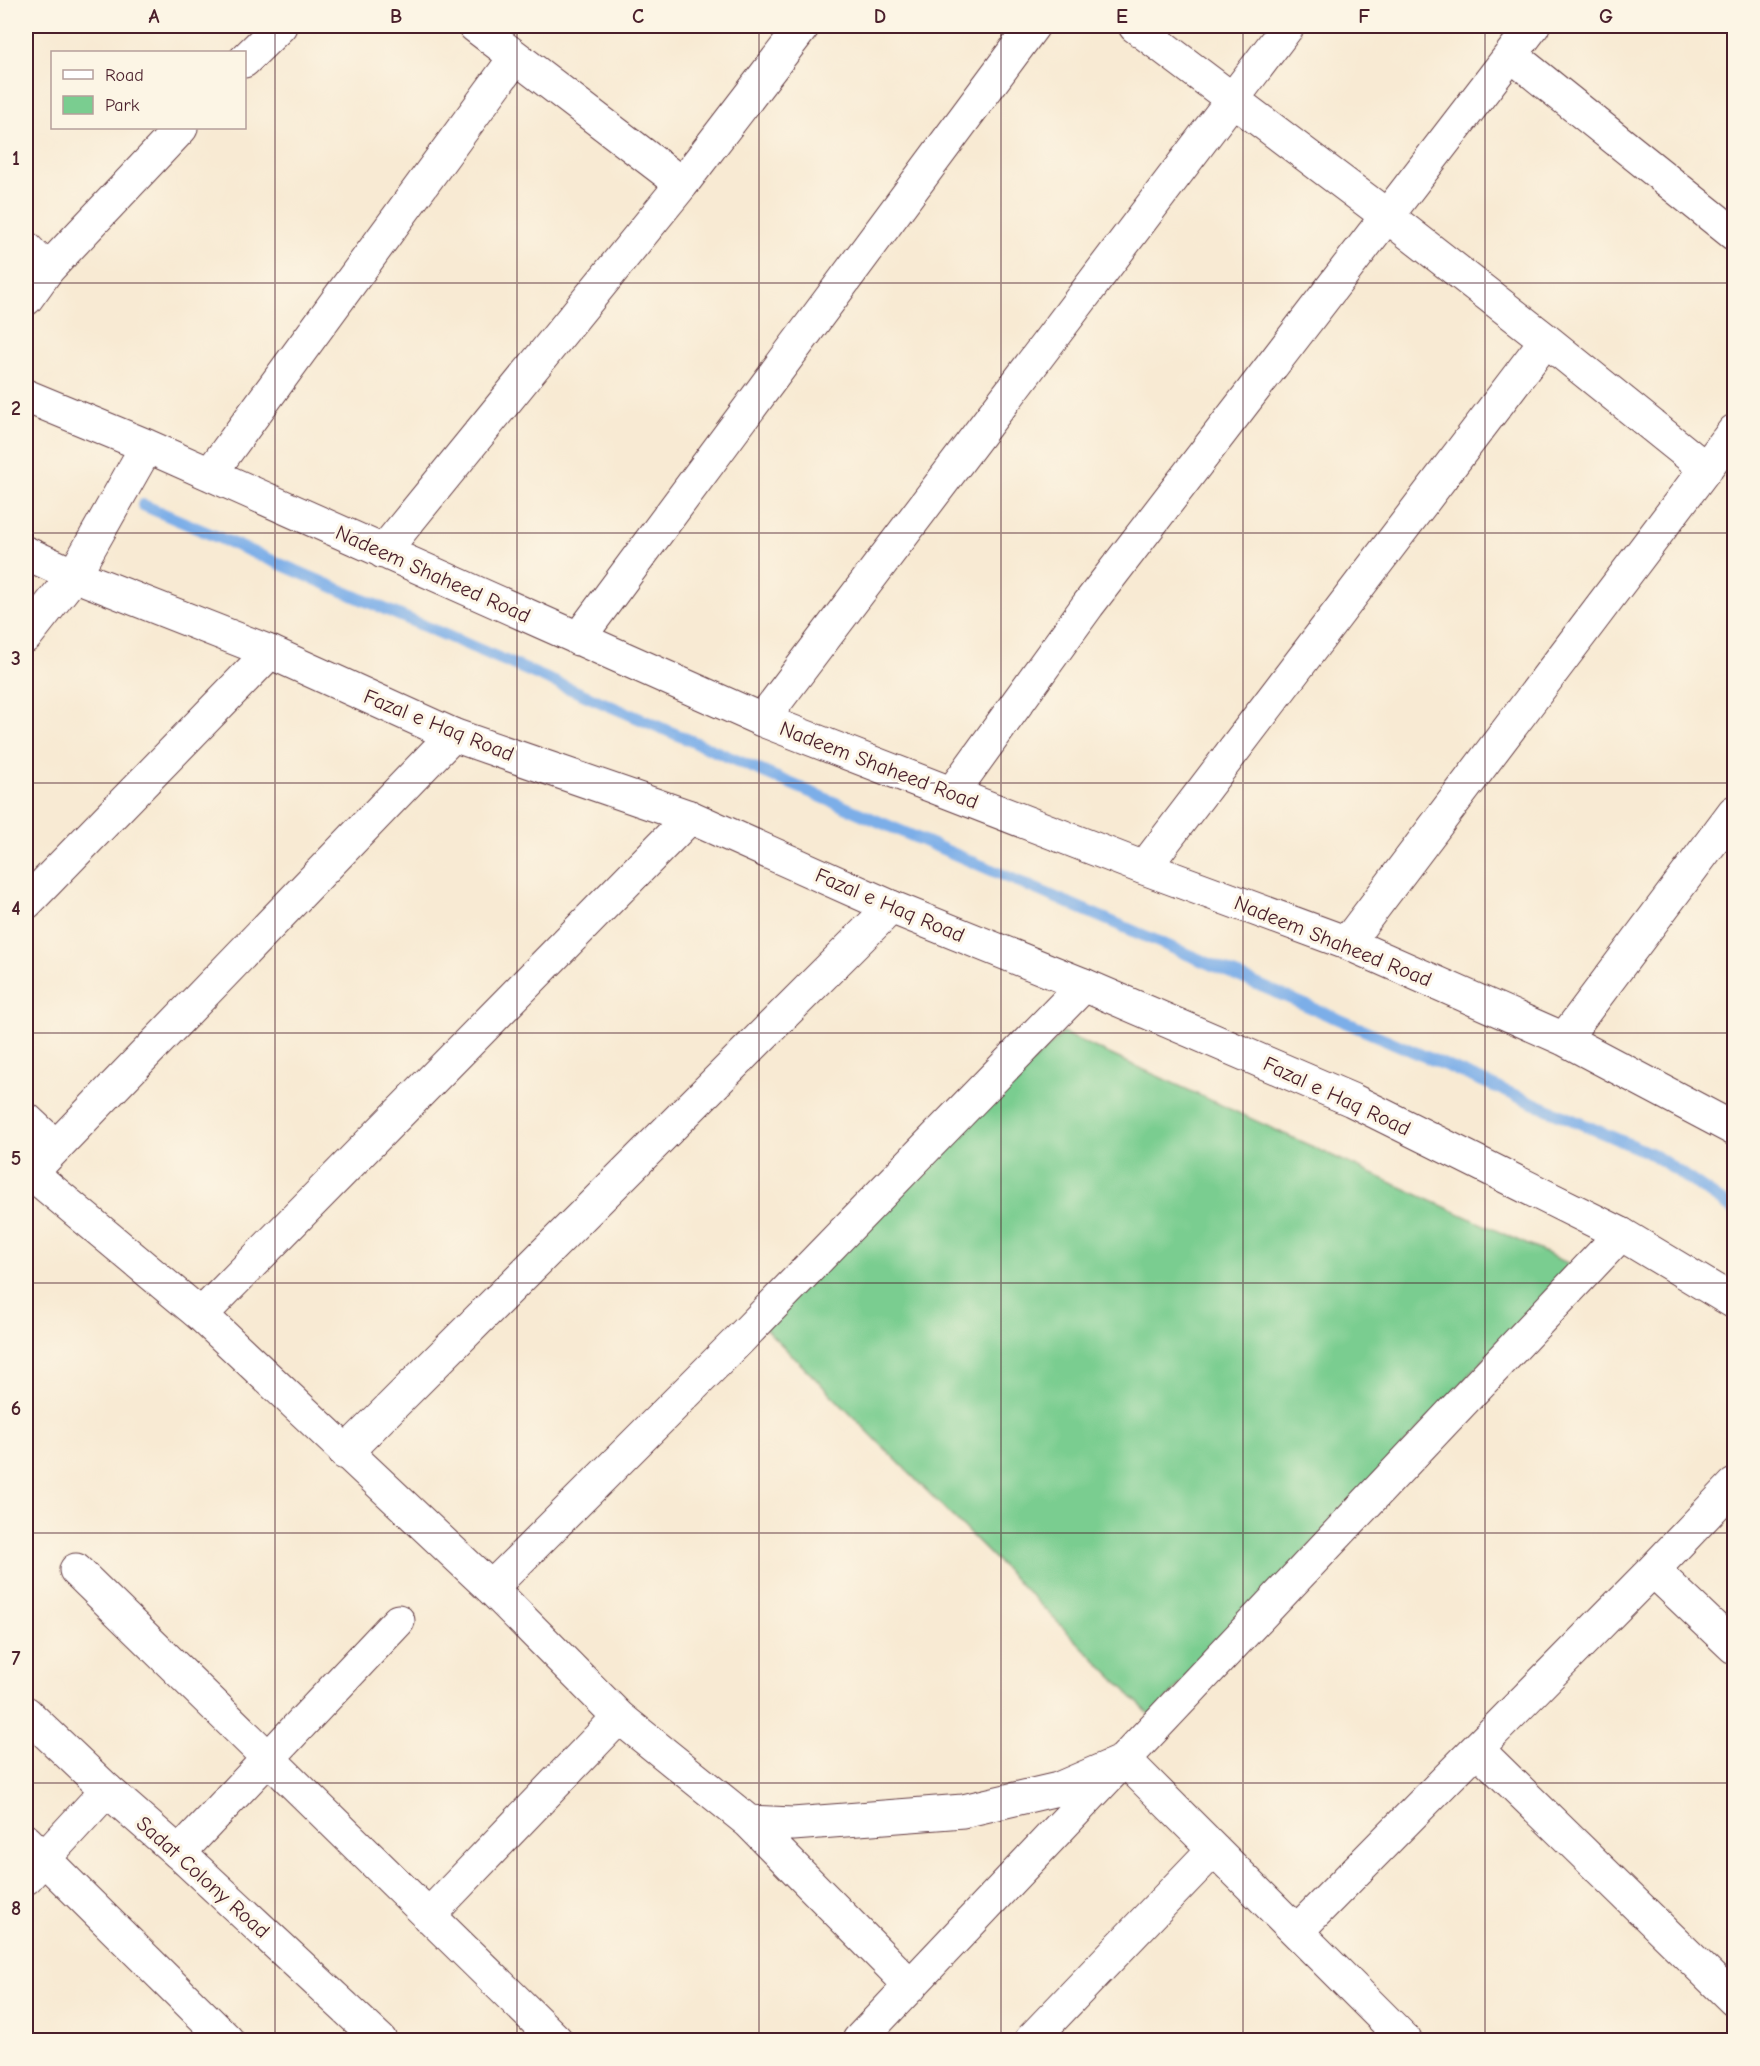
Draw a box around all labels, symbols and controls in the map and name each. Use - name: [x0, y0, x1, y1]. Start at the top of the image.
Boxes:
- text: A: [148, 5, 160, 28]
- text: B: [390, 5, 402, 28]
- text: C: [632, 5, 644, 28]
- text: D: [874, 5, 886, 28]
- text: E: [1116, 5, 1128, 28]
- text: F: [1358, 5, 1370, 28]
- text: G: [1599, 5, 1613, 28]
- legend: [51, 51, 246, 129]
- text: Road: [105, 65, 144, 86]
- text: Park: [105, 95, 140, 116]
- text: 1: [12, 147, 20, 170]
- text: 2: [11, 397, 21, 420]
- street label: Nadeem Shaheed Road: [332, 520, 534, 628]
- text: 3: [11, 647, 21, 670]
- street label: Fazal e Haq Road: [360, 684, 518, 766]
- street label: Nadeem Shaheed Road: [776, 716, 982, 814]
- street label: Fazal e Haq Road: [812, 863, 968, 947]
- street label: Nadeem Shaheed Road: [1231, 890, 1435, 992]
- text: 4: [11, 897, 21, 920]
- street label: Fazal e Haq Road: [1260, 1051, 1414, 1141]
- text: 5: [11, 1147, 21, 1170]
- text: 6: [11, 1397, 21, 1420]
- text: 7: [12, 1647, 21, 1670]
- street label: Sadat Colony Road: [132, 1811, 274, 1943]
- text: 8: [11, 1897, 21, 1920]

